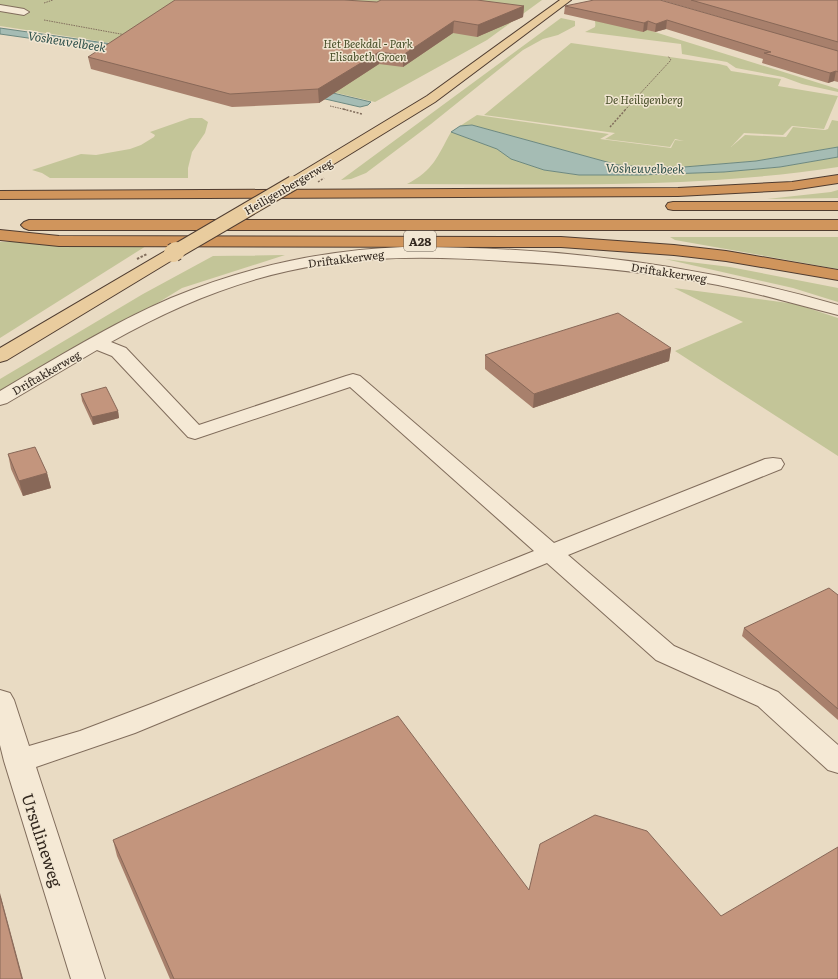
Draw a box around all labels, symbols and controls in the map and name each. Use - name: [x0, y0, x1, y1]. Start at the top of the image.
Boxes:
- water label: Vosheuvelbeek: [27, 26, 108, 56]
- park label: Het Beekdal - Park Elisabeth Groen: [323, 35, 413, 64]
- park label: De Heiligenberg: [605, 91, 683, 107]
- street label: Heiligenbergerweg: [241, 154, 336, 218]
- water label: Vosheuvelbeek: [605, 158, 685, 178]
- road number: A28: [404, 231, 436, 251]
- street label: Driftakkerweg: [307, 245, 386, 271]
- street label: Driftakkerweg: [630, 258, 709, 286]
- street label: Driftakkerweg: [9, 346, 84, 398]
- street label: Ursulineweg: [17, 790, 70, 890]

